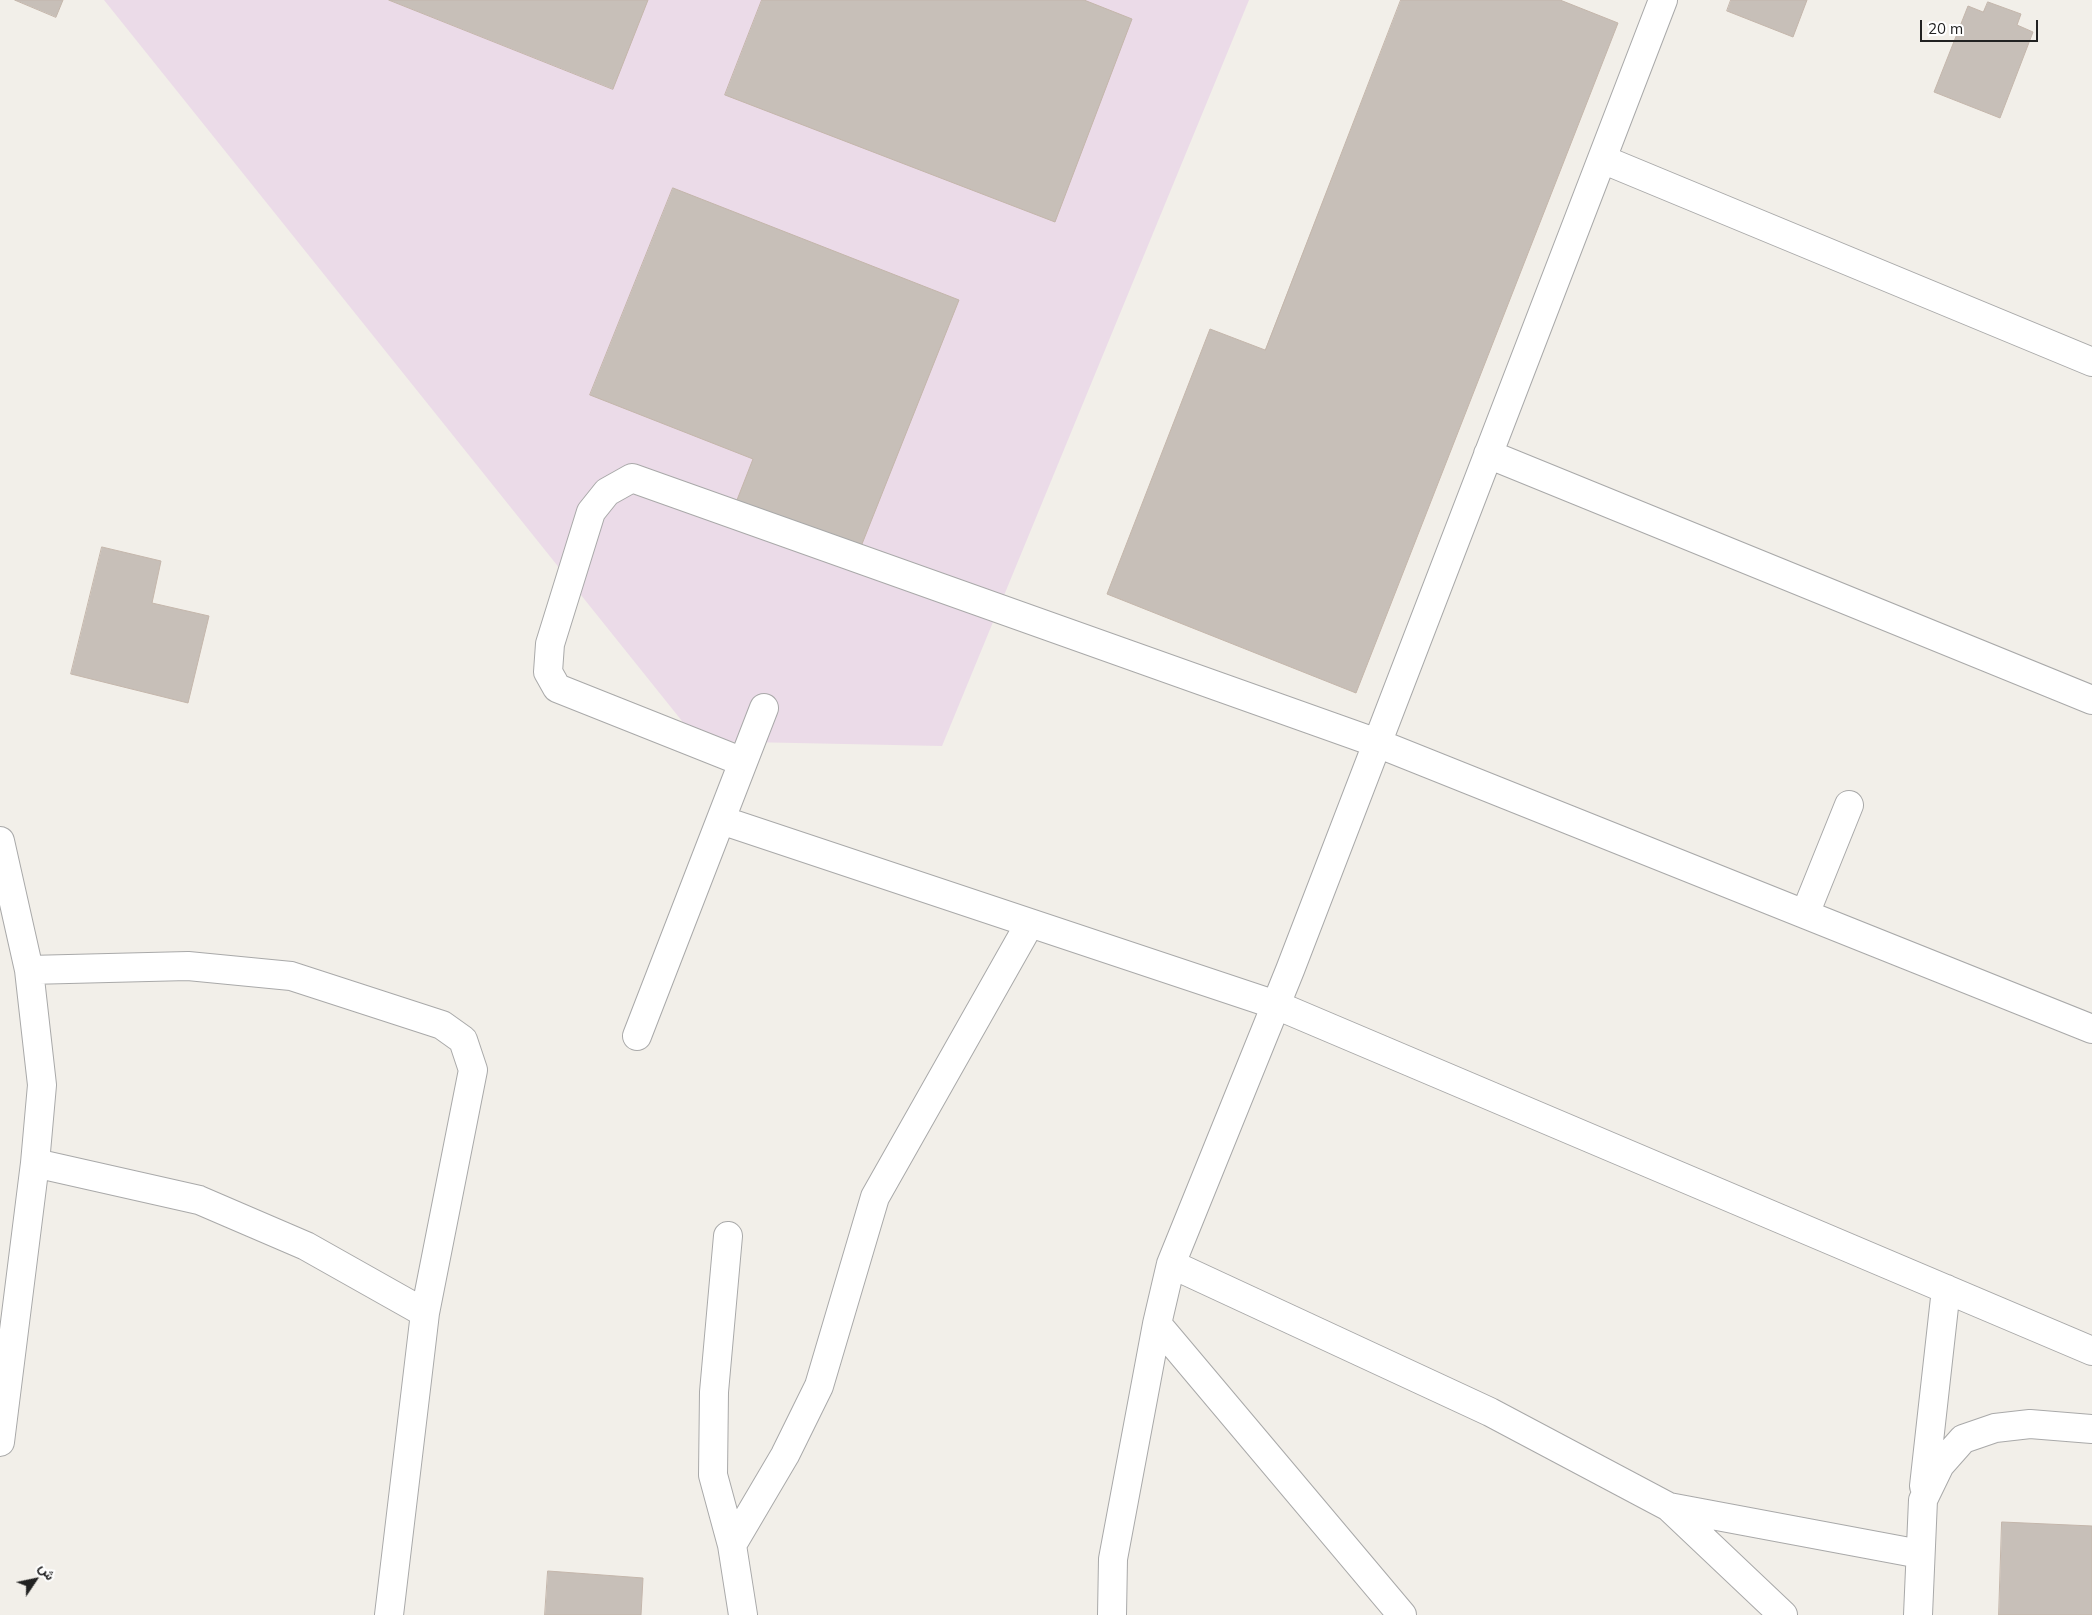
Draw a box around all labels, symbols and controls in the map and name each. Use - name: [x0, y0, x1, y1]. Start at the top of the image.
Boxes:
- scale bar: [1922, 10, 2040, 42]
- text: 20 m: [1928, 19, 1963, 38]
- north arrow: [10, 1555, 60, 1605]
- text: ش: [35, 1560, 60, 1584]

